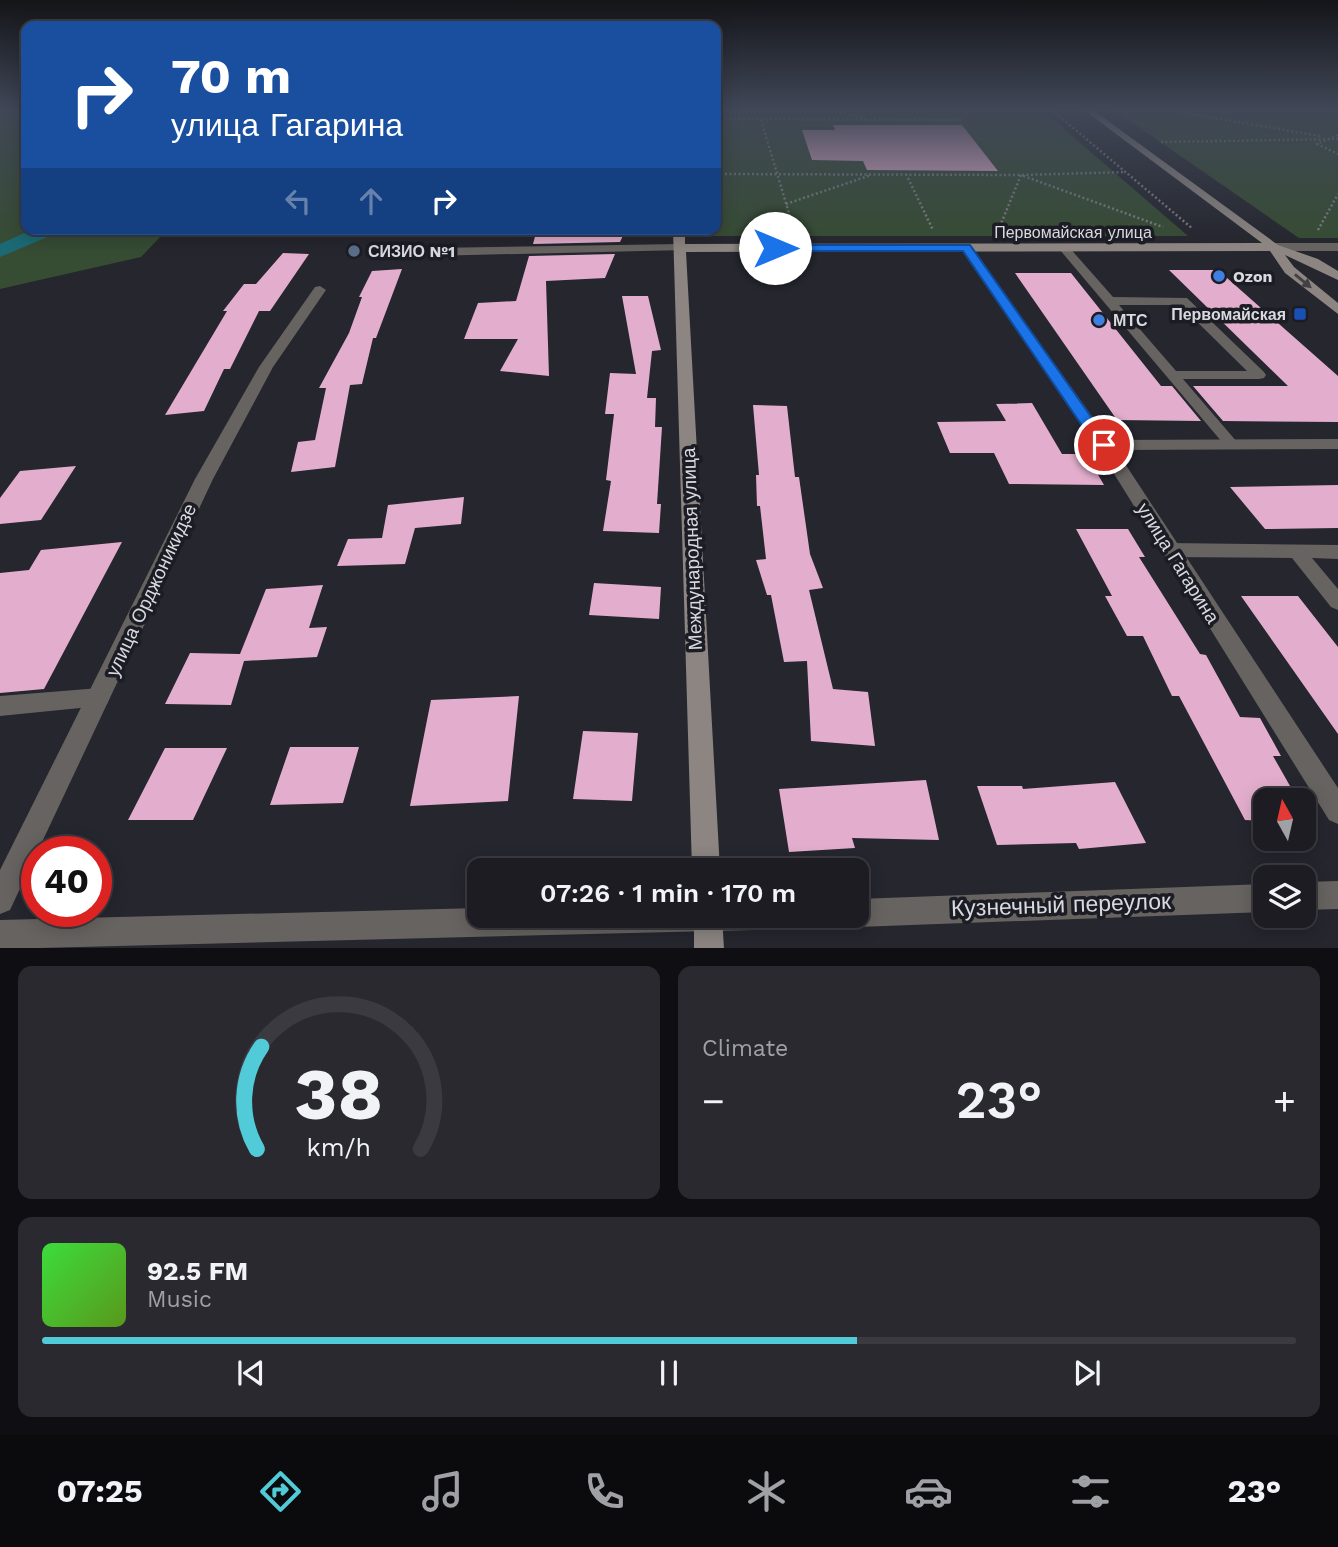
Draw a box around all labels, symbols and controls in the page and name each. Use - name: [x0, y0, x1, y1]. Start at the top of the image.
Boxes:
- text: 70 m: [171, 47, 291, 105]
- icon: right: [56, 49, 147, 140]
- text: улица Гагарина: [171, 106, 403, 144]
- icon: left: [279, 182, 317, 220]
- icon: ahead: [352, 182, 390, 220]
- icon: right: [425, 182, 463, 220]
- position arrow: [738, 211, 812, 285]
- street label: Первомайская улица: [994, 223, 1152, 242]
- place label: СИЗИО №1: [368, 242, 455, 261]
- marker: СИЗИО №1: [346, 243, 362, 259]
- place label: Ozon: [1233, 267, 1272, 286]
- marker: Ozon: [1211, 268, 1227, 284]
- one-way arrow: [1293, 274, 1311, 289]
- place label: Первомайская: [1171, 305, 1286, 324]
- marker: Первомайская: [1292, 306, 1308, 322]
- place label: МТС: [1113, 311, 1148, 330]
- marker: МТС: [1091, 312, 1107, 328]
- pin: [1074, 415, 1134, 475]
- icon: arrive: [1085, 426, 1123, 464]
- street label: Международная улица: [677, 447, 707, 651]
- street label: улица Гагарина: [1132, 498, 1224, 628]
- street label: улица Орджоникидзе: [101, 500, 201, 680]
- north arrow: [1253, 788, 1316, 850]
- map controls: [1253, 788, 1316, 928]
- speed limit sign: 40: [21, 836, 112, 927]
- button: layers: [1253, 865, 1316, 928]
- text: 07:26 · 1 min · 170 m: [540, 878, 796, 908]
- street label: Кузнечный переулок: [951, 888, 1172, 922]
- text: Climate: [702, 1035, 788, 1062]
- text: 38: [295, 1051, 383, 1137]
- text: 23°: [956, 1070, 1042, 1131]
- text: −: [702, 1079, 725, 1123]
- text: +: [1273, 1079, 1296, 1123]
- text: km/h: [307, 1132, 371, 1161]
- text: 92.5 FM: [147, 1256, 248, 1286]
- text: Music: [147, 1286, 212, 1313]
- icon: previous: [232, 1354, 270, 1392]
- icon: pause: [650, 1354, 688, 1392]
- icon: next: [1068, 1354, 1106, 1392]
- icon: directions: [256, 1467, 305, 1516]
- icon: music: [418, 1467, 467, 1516]
- icon: phone: [580, 1467, 629, 1516]
- icon: climate: [742, 1467, 791, 1516]
- icon: car: [904, 1467, 953, 1516]
- icon: filters: [1066, 1467, 1115, 1516]
- text: 07:25: [57, 1472, 143, 1510]
- text: 23°: [1228, 1472, 1281, 1510]

